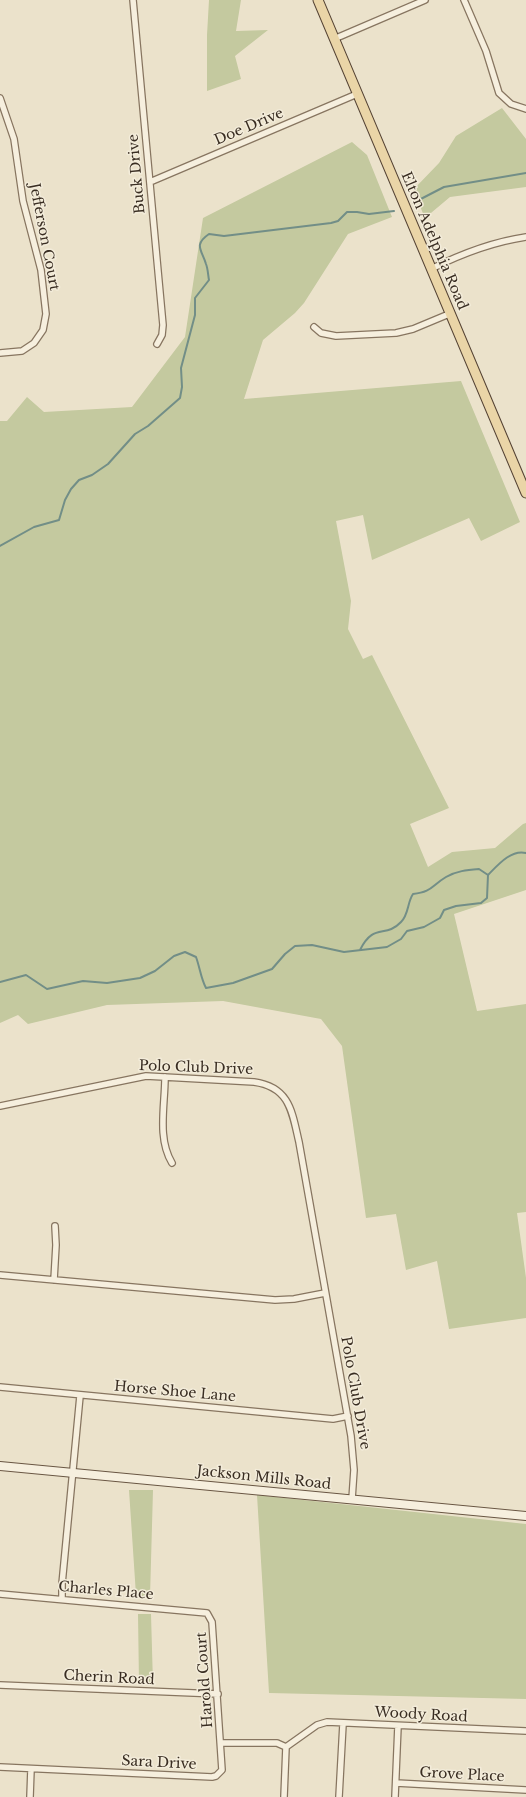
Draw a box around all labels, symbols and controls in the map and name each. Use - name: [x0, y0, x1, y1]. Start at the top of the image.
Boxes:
- street label: Doe Drive: [212, 105, 286, 149]
- street label: Buck Drive: [125, 133, 149, 215]
- street label: Elton Adelphia Road: [397, 169, 471, 313]
- street label: Jefferson Court: [25, 182, 63, 292]
- street label: Polo Club Drive: [139, 1058, 253, 1078]
- street label: Polo Club Drive: [337, 1335, 373, 1451]
- street label: Horse Shoe Lane: [113, 1378, 237, 1406]
- street label: Jackson Mills Road: [196, 1463, 332, 1493]
- street label: Charles Place: [58, 1578, 154, 1604]
- street label: Harold Court: [193, 1631, 217, 1729]
- street label: Cherin Road: [63, 1667, 155, 1689]
- street label: Woody Road: [374, 1704, 468, 1726]
- street label: Sara Drive: [121, 1753, 197, 1773]
- street label: Grove Place: [419, 1764, 505, 1786]

